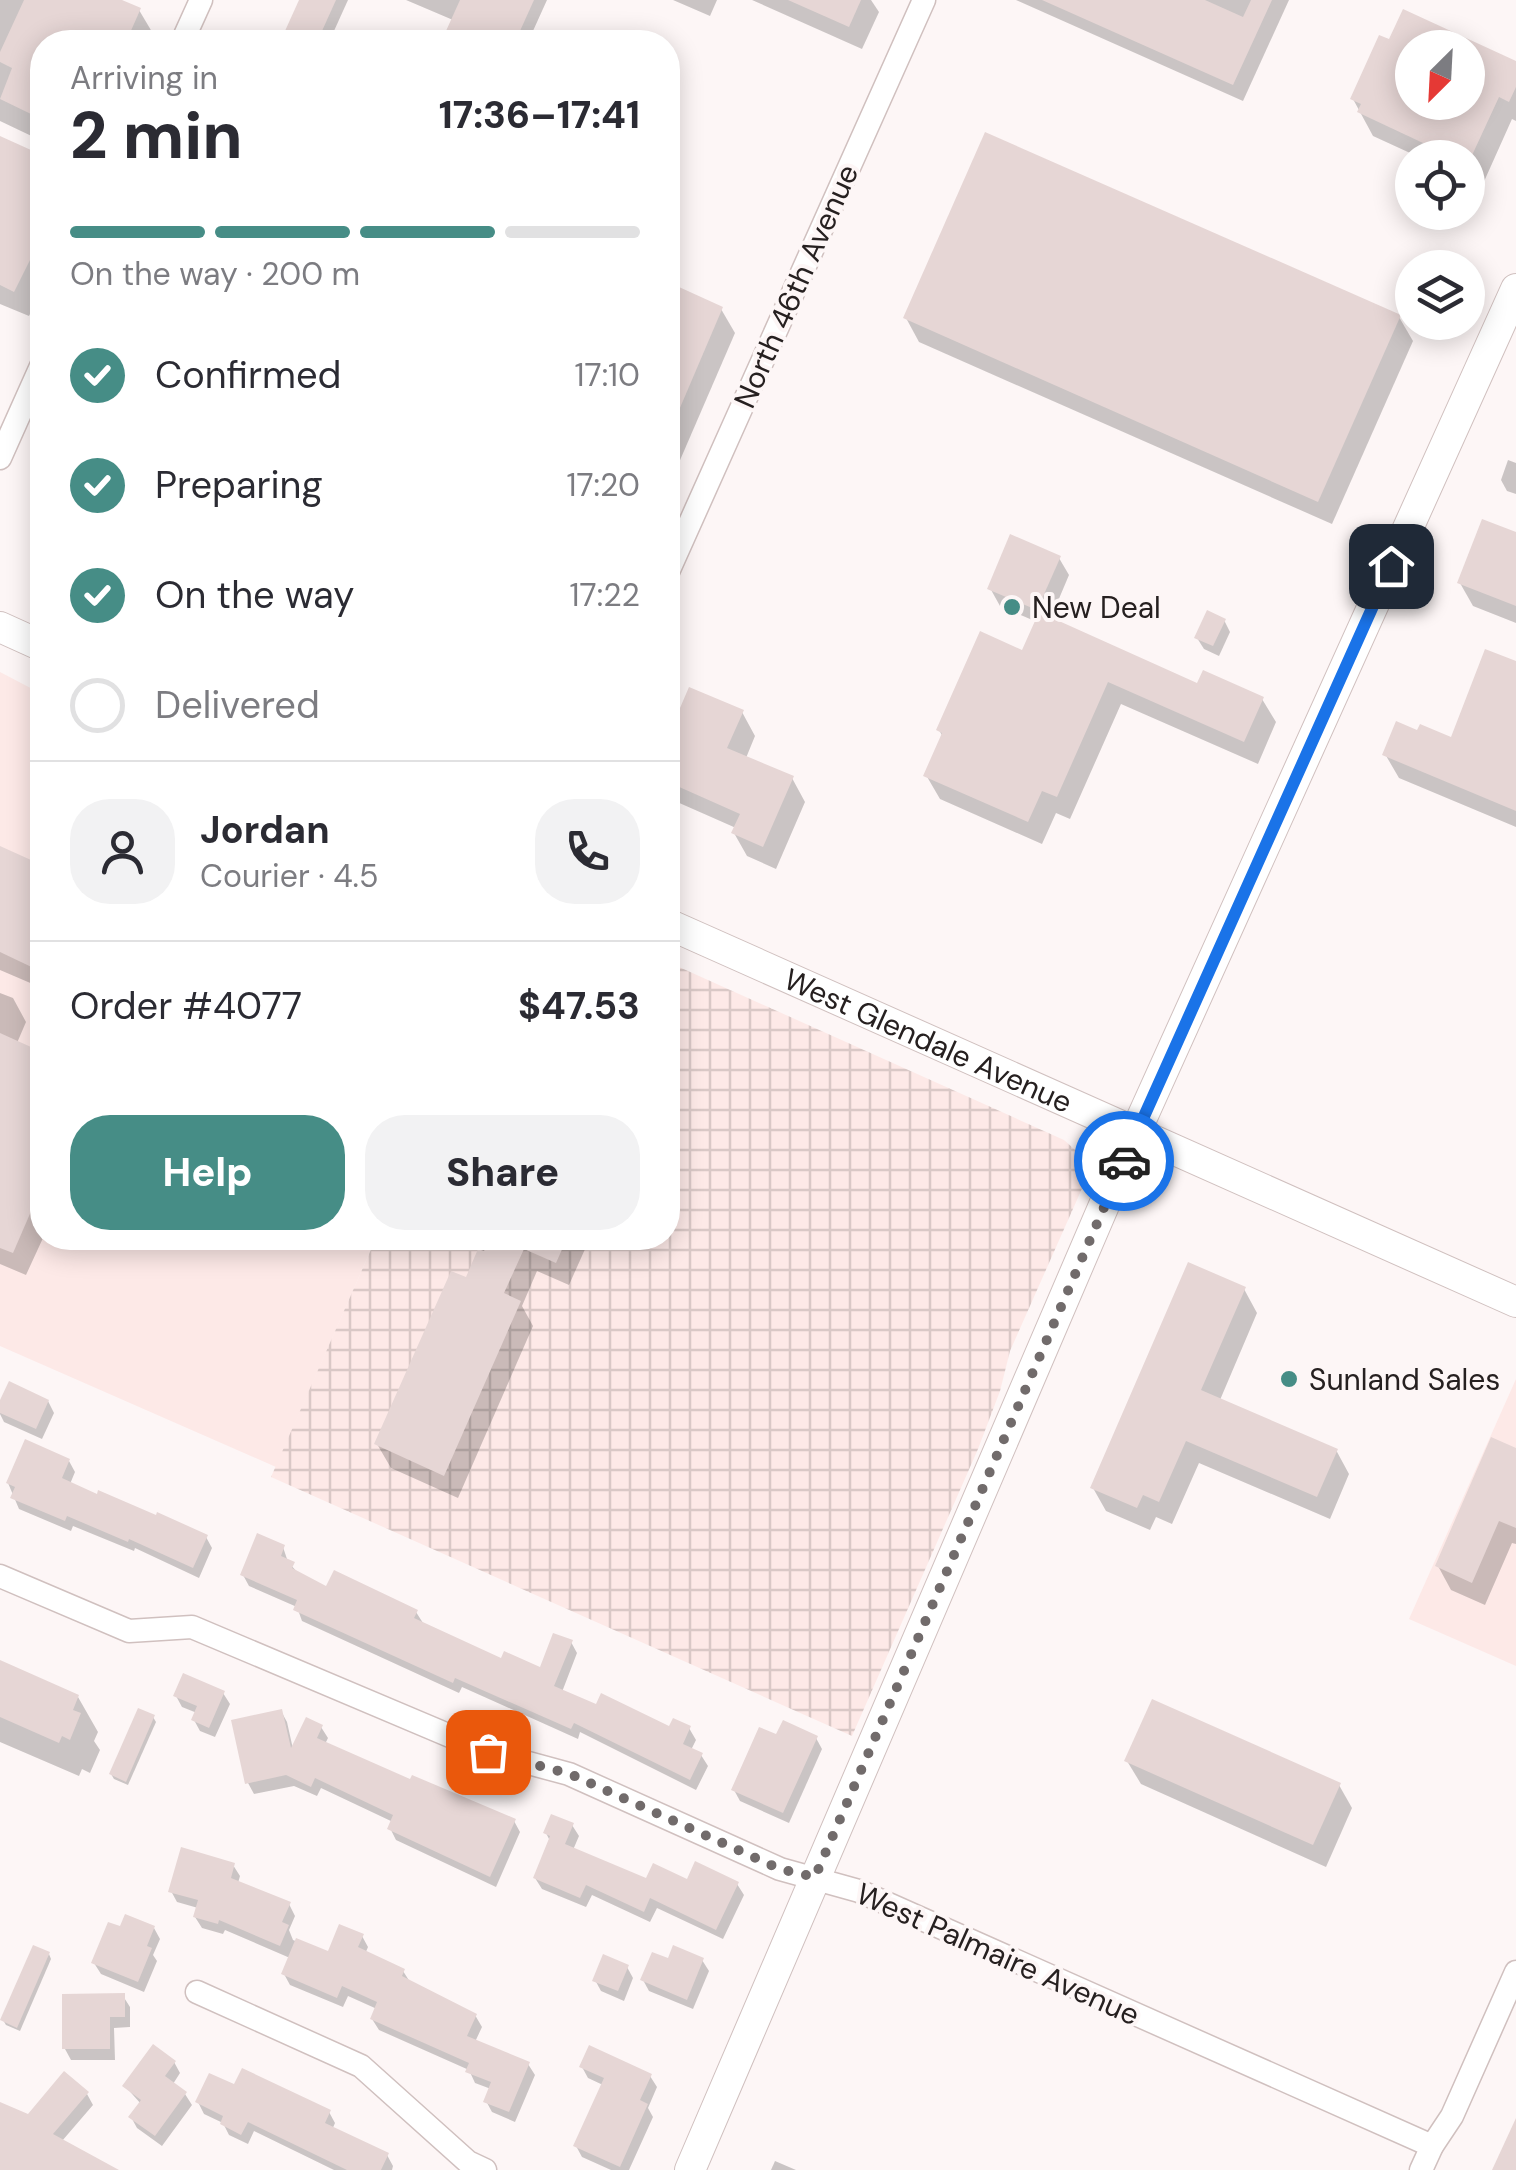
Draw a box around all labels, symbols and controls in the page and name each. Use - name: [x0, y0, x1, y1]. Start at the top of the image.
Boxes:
- north arrow: [1395, 30, 1485, 120]
- map controls: [1395, 30, 1485, 340]
- text: Arriving in: [70, 57, 218, 99]
- text: 17:36–17:41: [439, 90, 640, 140]
- text: 2 min: [70, 94, 243, 178]
- button: locate: [1395, 140, 1485, 230]
- street label: North 46th Avenue: [725, 158, 867, 414]
- button: layers: [1395, 250, 1485, 340]
- text: On the way · 200 m: [70, 253, 360, 295]
- icon: check: [70, 348, 125, 403]
- text: Confirmed: [155, 350, 341, 400]
- text: 17:10: [575, 354, 640, 396]
- icon: check: [70, 458, 125, 513]
- text: Preparing: [155, 460, 323, 510]
- text: 17:20: [566, 464, 640, 506]
- pin: [1349, 524, 1434, 609]
- icon: home: [1364, 539, 1419, 594]
- icon: check: [70, 568, 125, 623]
- text: On the way: [155, 570, 354, 620]
- text: 17:22: [570, 574, 640, 616]
- place label: New Deal: [1032, 588, 1161, 627]
- marker: New Deal: [1001, 596, 1023, 618]
- text: Delivered: [155, 680, 320, 730]
- button: person: [70, 799, 175, 904]
- button: phone: [535, 799, 640, 904]
- text: Jordan: [200, 805, 330, 855]
- text: Courier · 4.5: [200, 855, 378, 897]
- street label: West Glendale Avenue: [778, 959, 1078, 1121]
- text: Order #4077: [70, 981, 302, 1031]
- text: $47.53: [518, 981, 640, 1031]
- courier: [1074, 1111, 1174, 1211]
- button: Help: [70, 1115, 345, 1230]
- button: Share: [365, 1115, 640, 1230]
- icon: car: [1097, 1134, 1152, 1189]
- place label: Sunland Sales: [1309, 1360, 1500, 1399]
- marker: Sunland Sales: [1278, 1368, 1300, 1390]
- pin: [446, 1710, 531, 1795]
- icon: bag: [461, 1725, 516, 1780]
- street label: West Palmaire Avenue: [850, 1874, 1146, 2034]

